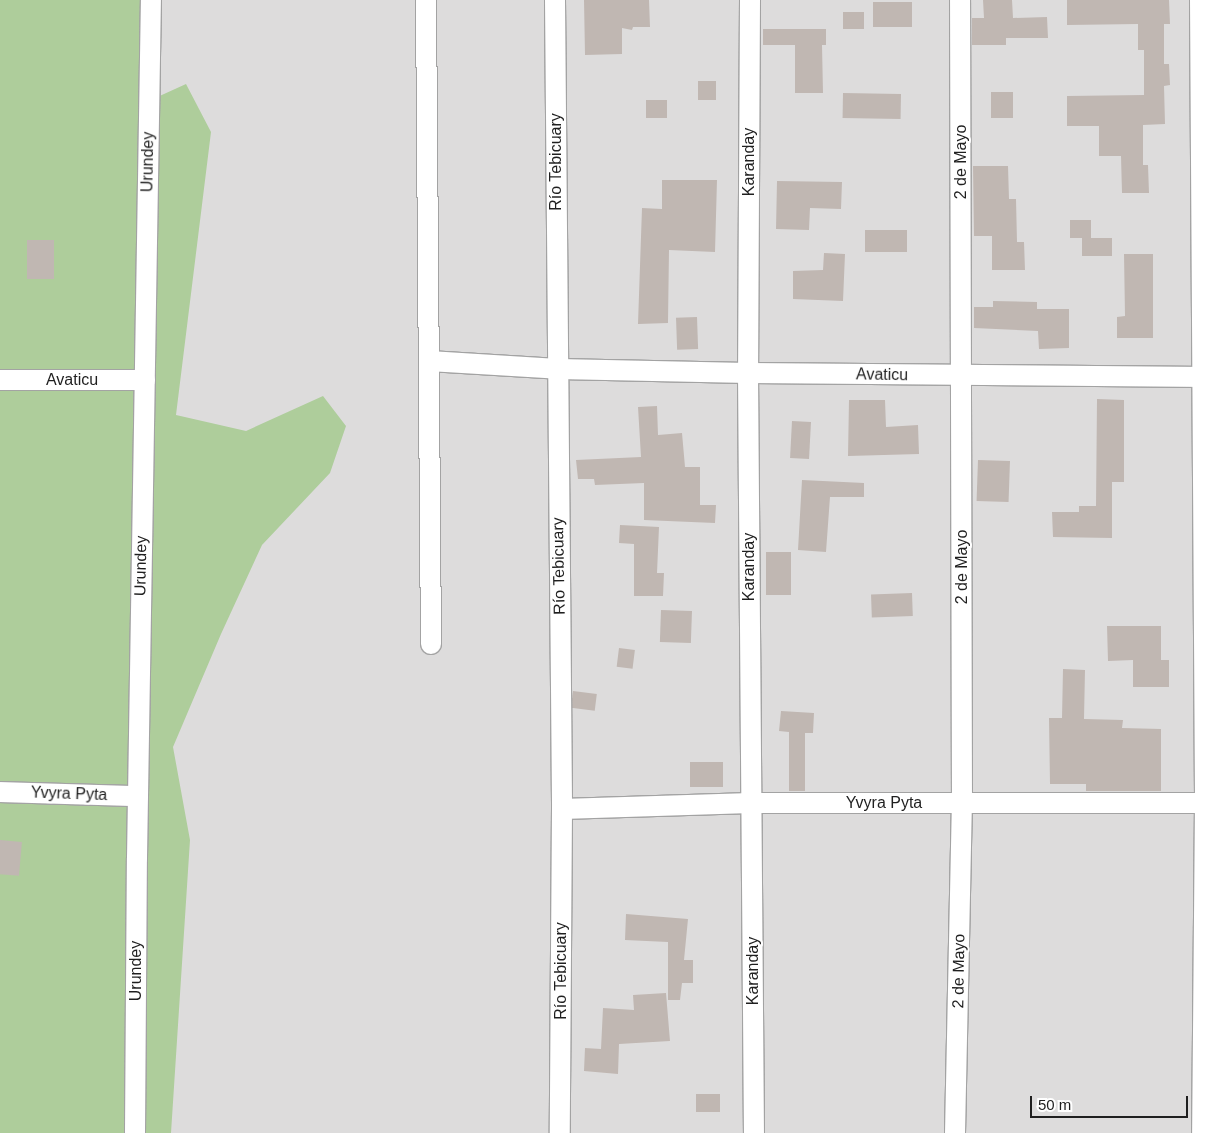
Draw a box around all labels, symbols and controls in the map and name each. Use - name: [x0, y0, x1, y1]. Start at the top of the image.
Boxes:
- street label: Río Tebicuary: [546, 113, 566, 211]
- street label: 2 de Mayo: [951, 125, 971, 199]
- street label: Karanday: [739, 128, 759, 196]
- street label: Urundey: [138, 132, 158, 192]
- street label: Avaticu: [856, 365, 908, 385]
- street label: Avaticu: [46, 370, 98, 390]
- street label: Río Tebicuary: [549, 517, 569, 615]
- street label: 2 de Mayo: [952, 530, 972, 604]
- street label: Karanday: [739, 533, 759, 601]
- street label: Urundey: [131, 536, 151, 596]
- street label: Yvyra Pyta: [30, 783, 108, 805]
- street label: Yvyra Pyta: [846, 793, 922, 813]
- street label: Río Tebicuary: [551, 922, 571, 1020]
- street label: 2 de Mayo: [949, 933, 969, 1009]
- street label: Karanday: [743, 937, 763, 1005]
- street label: Urundey: [126, 941, 146, 1001]
- scale bar: [1032, 1086, 1190, 1118]
- text: 50 m: [1038, 1096, 1071, 1113]

